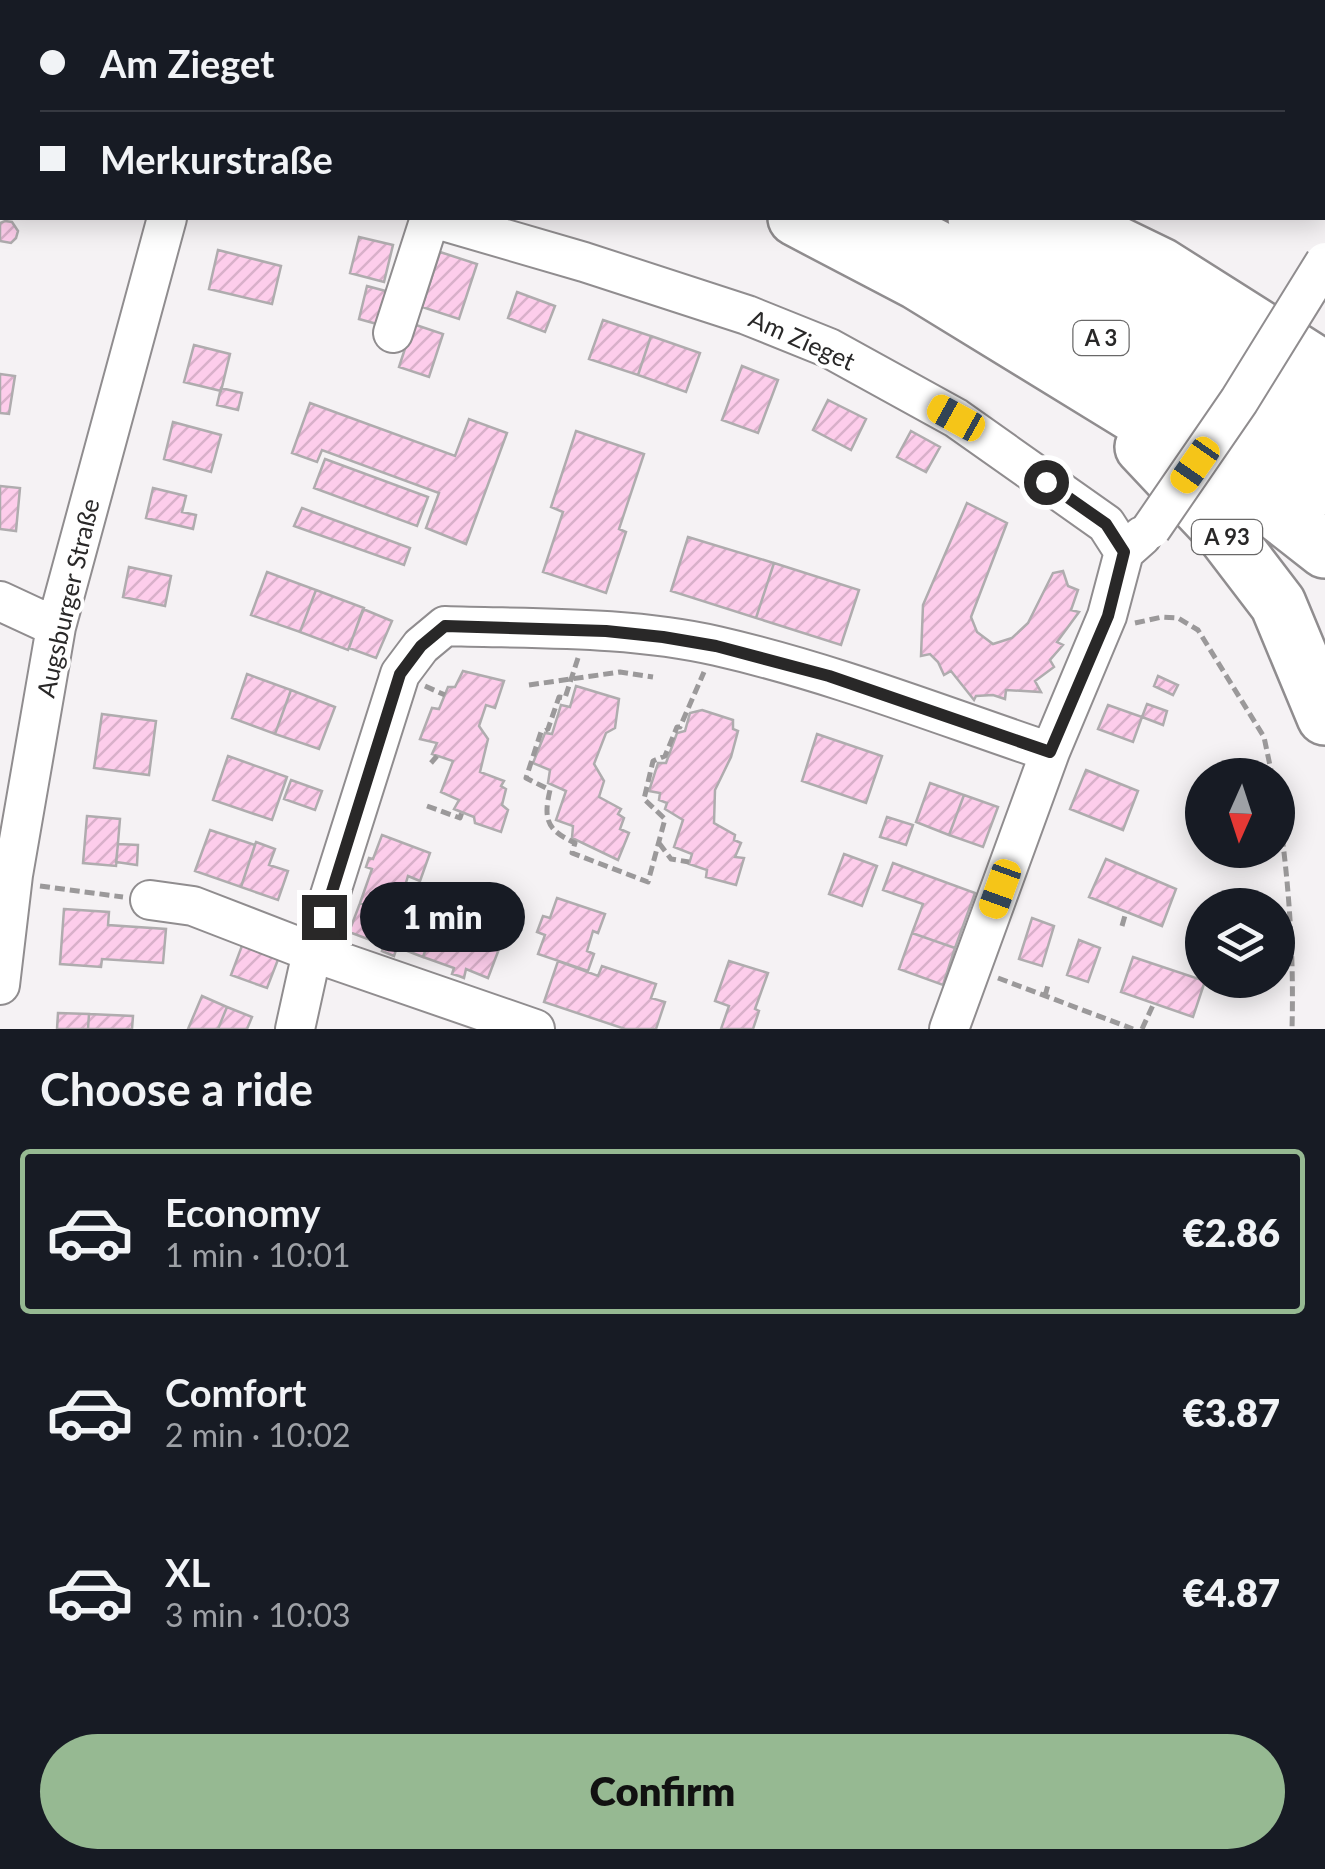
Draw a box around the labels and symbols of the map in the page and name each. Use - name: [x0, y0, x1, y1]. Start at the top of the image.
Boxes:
- street label: Am Zieget: [745, 302, 860, 376]
- road number: A 3: [1074, 321, 1128, 355]
- car: [922, 390, 990, 446]
- car: [1166, 432, 1224, 498]
- route start: [1024, 460, 1069, 505]
- street label: Augsburger Straße: [30, 495, 104, 700]
- road number: A 93: [1192, 520, 1262, 554]
- north arrow: [1185, 758, 1295, 868]
- car: [976, 856, 1024, 922]
- callout: 1 min: [359, 882, 524, 952]
- route end: [302, 895, 347, 940]

